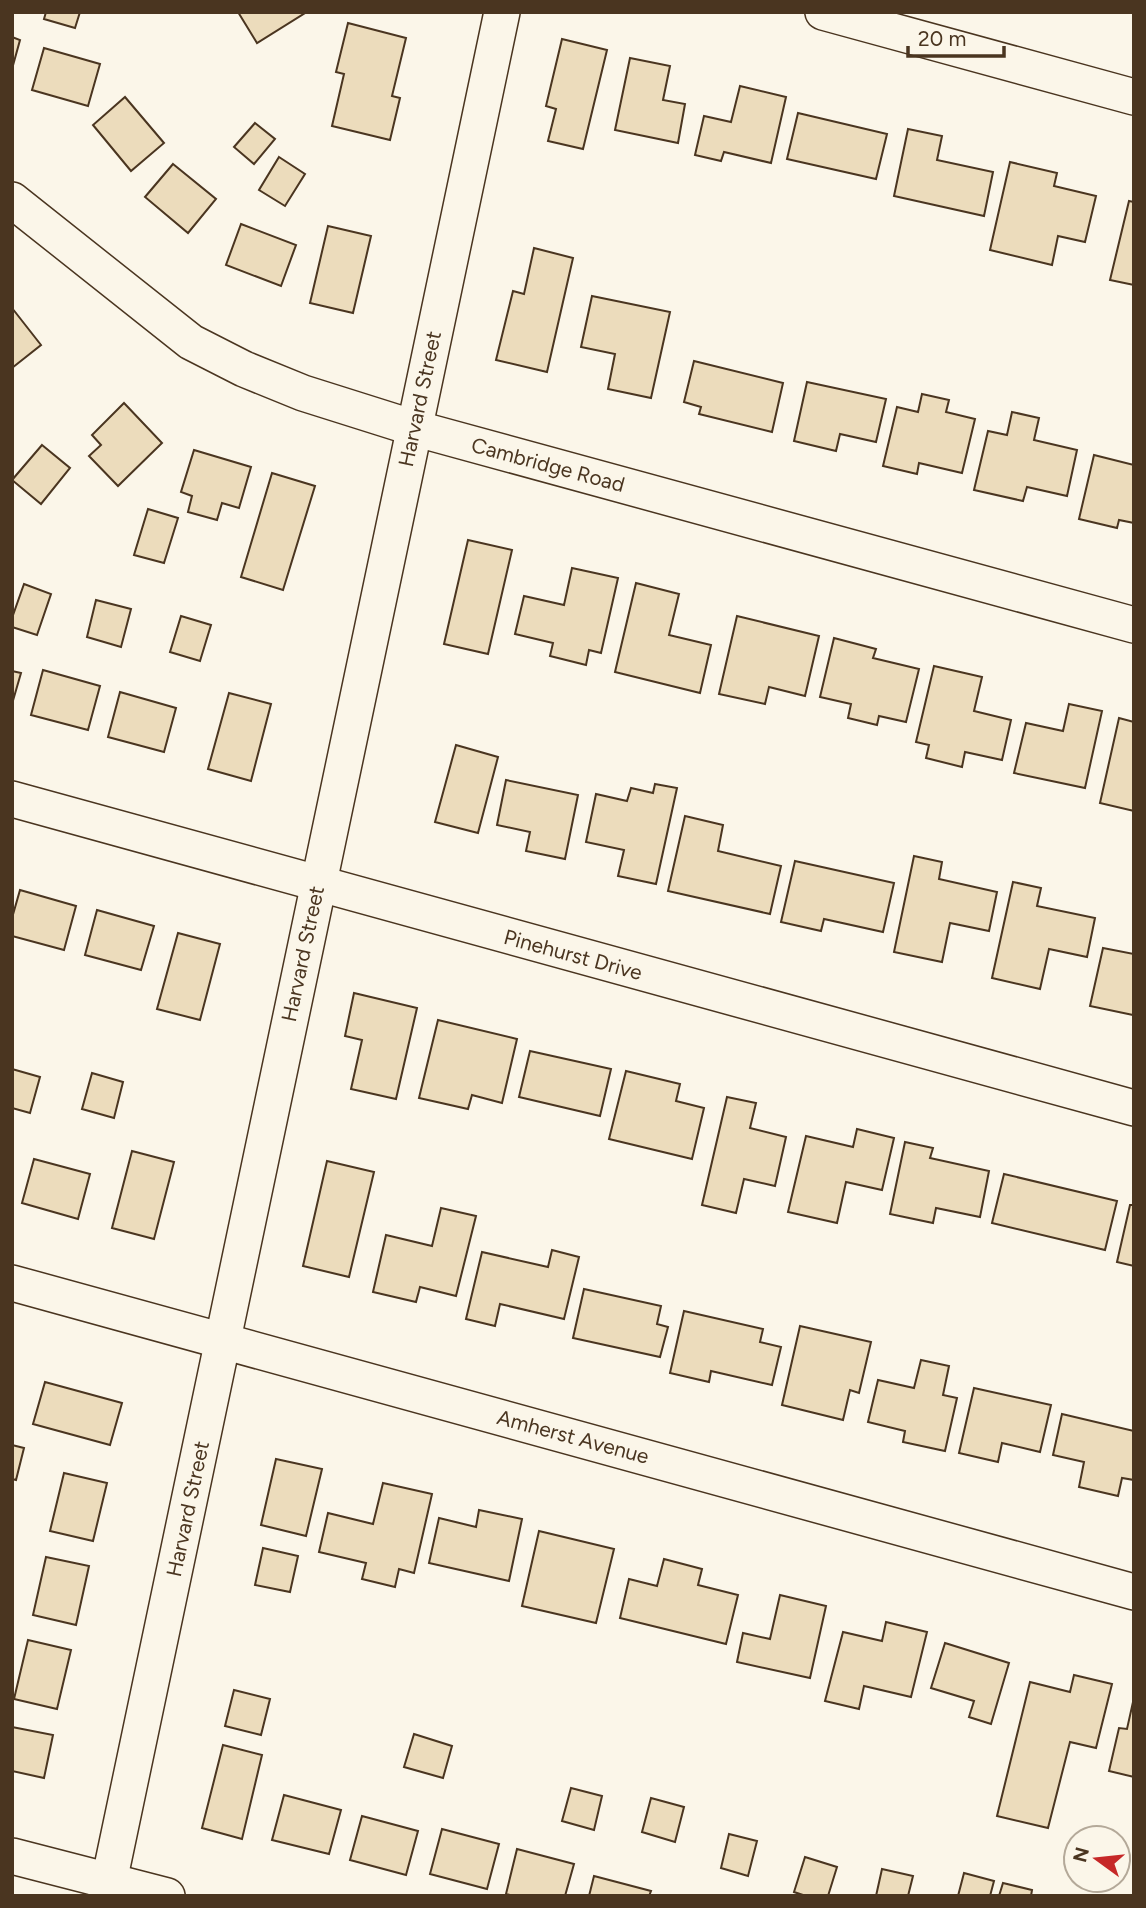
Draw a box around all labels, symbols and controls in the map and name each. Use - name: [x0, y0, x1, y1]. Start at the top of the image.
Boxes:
- scale bar: [908, 14, 1004, 58]
- text: 20 m: [918, 26, 966, 51]
- street label: Harvard Street: [393, 329, 446, 469]
- street label: Cambridge Road: [469, 432, 627, 497]
- street label: Harvard Street: [276, 884, 329, 1024]
- street label: Pinehurst Drive: [501, 924, 645, 985]
- street label: Amherst Avenue: [494, 1404, 652, 1469]
- street label: Harvard Street: [161, 1439, 214, 1579]
- north arrow: [1062, 1824, 1132, 1894]
- text: N: [1068, 1845, 1094, 1865]

